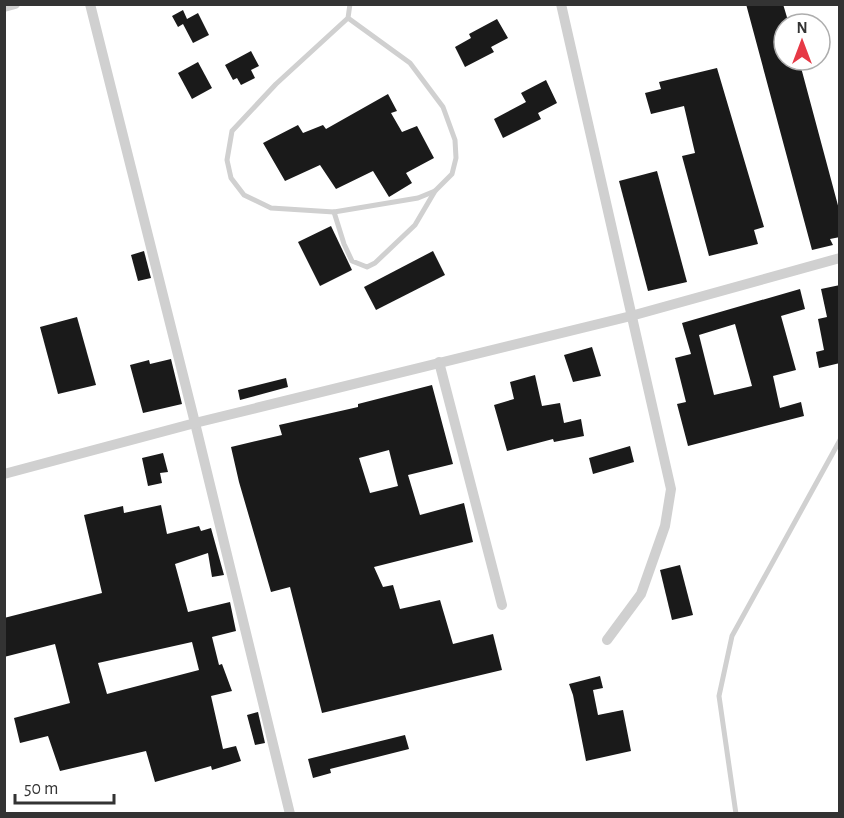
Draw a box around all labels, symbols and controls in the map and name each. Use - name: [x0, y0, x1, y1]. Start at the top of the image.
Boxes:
- north arrow: [772, 12, 832, 72]
- text: N: [796, 20, 808, 36]
- scale bar: [15, 767, 114, 805]
- text: 50 m: [24, 780, 58, 798]

